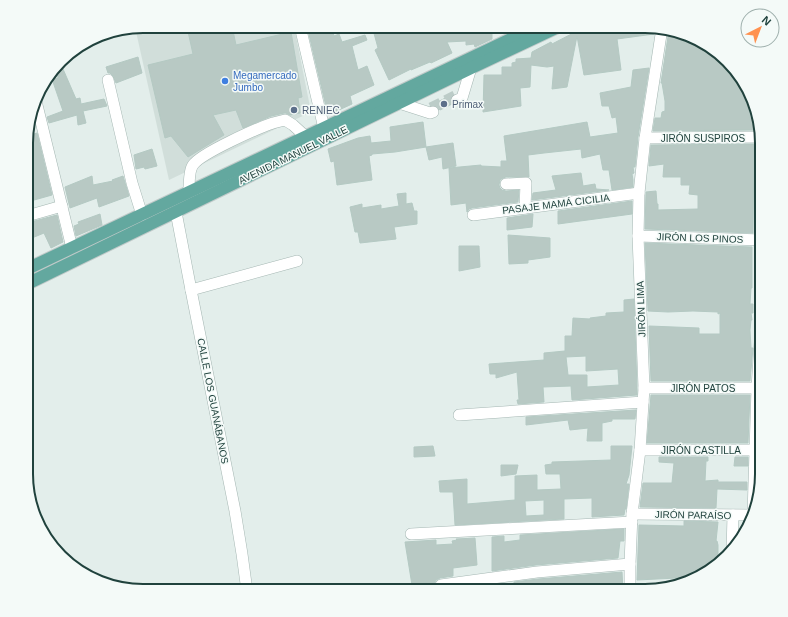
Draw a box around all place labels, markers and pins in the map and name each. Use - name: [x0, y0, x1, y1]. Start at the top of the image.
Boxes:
- place label: Megamercado Jumbo: [233, 70, 297, 93]
- marker: Megamercado Jumbo: [220, 76, 230, 86]
- marker: Primax: [439, 99, 449, 109]
- place label: Primax: [452, 99, 483, 110]
- marker: RENIEC: [289, 105, 299, 115]
- place label: RENIEC: [302, 105, 340, 116]

